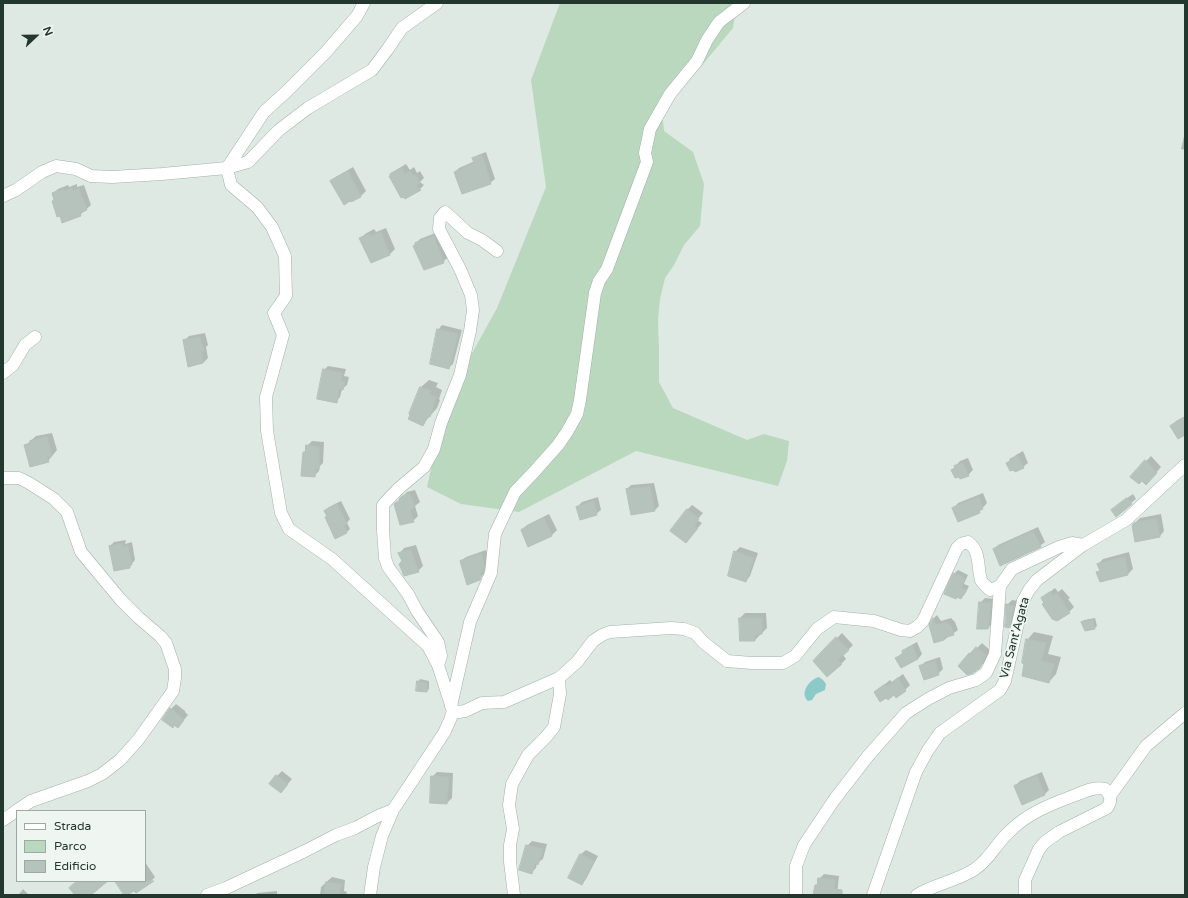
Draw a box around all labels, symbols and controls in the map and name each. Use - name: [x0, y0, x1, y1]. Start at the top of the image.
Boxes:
- north arrow: [16, 16, 56, 56]
- text: N: [40, 25, 55, 38]
- street label: Via Sant'Agata: [997, 596, 1033, 680]
- legend: [16, 810, 146, 882]
- text: Strada: [54, 819, 91, 833]
- text: Parco: [54, 839, 87, 853]
- text: Edificio: [54, 859, 96, 873]

